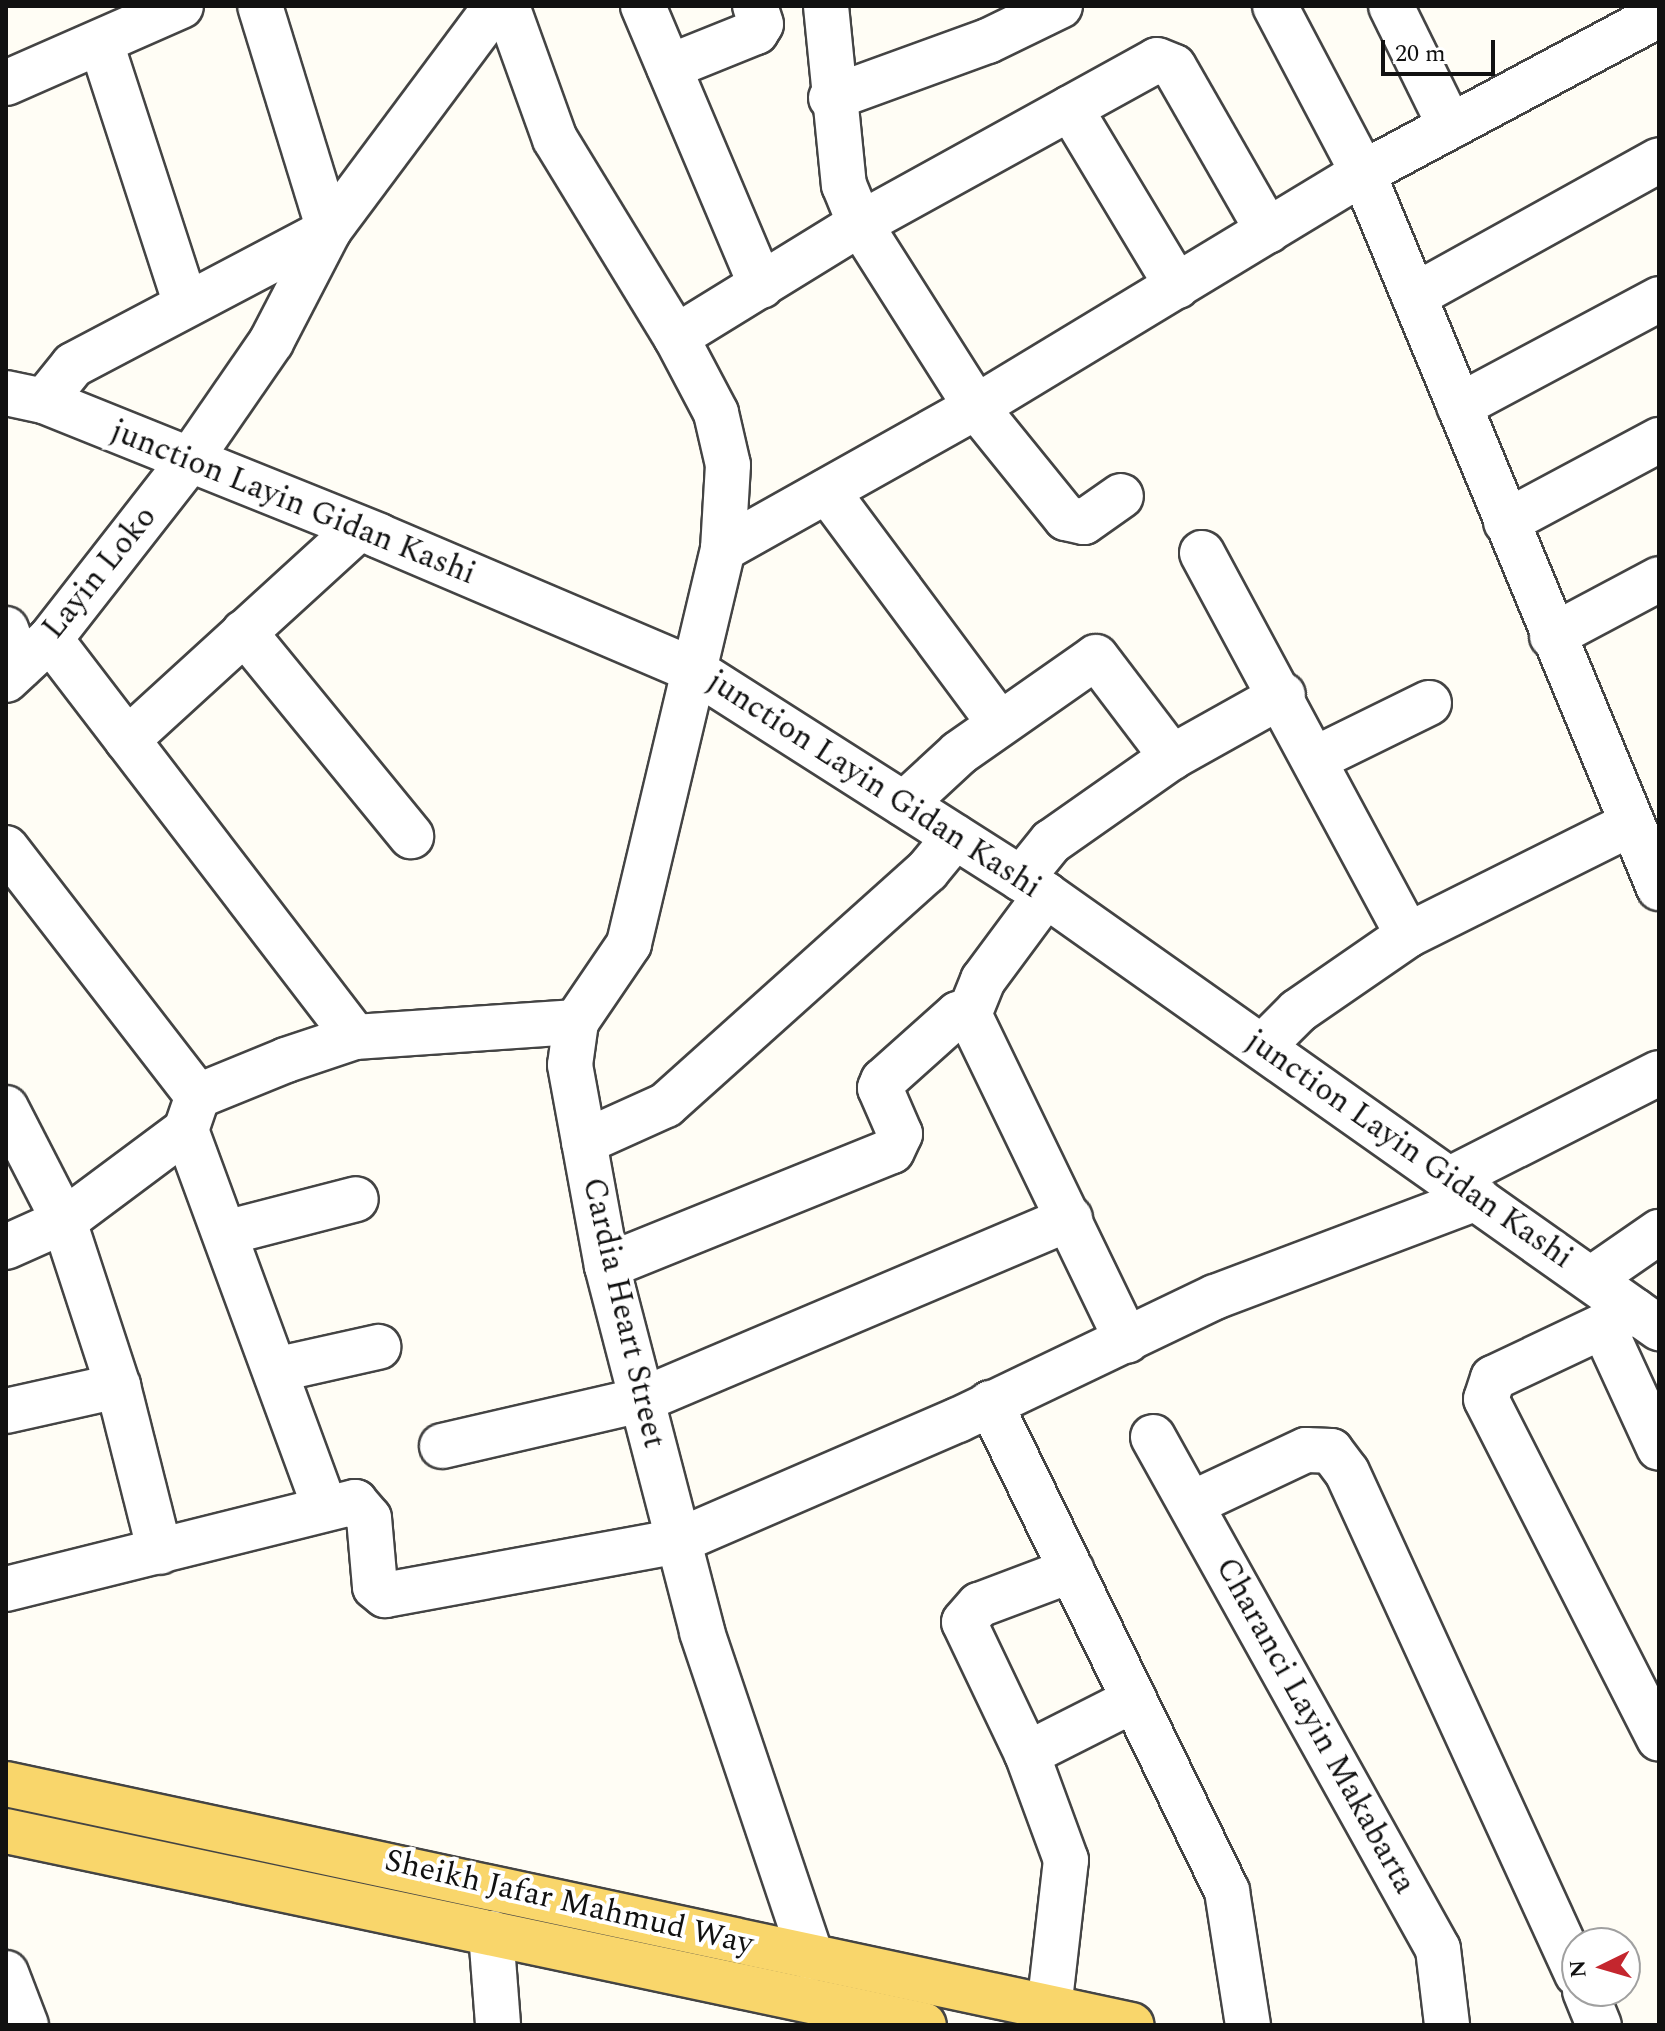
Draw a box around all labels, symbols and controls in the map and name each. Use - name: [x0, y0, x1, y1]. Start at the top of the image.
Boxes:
- scale bar: [1385, 24, 1499, 74]
- text: 20 m: [1395, 36, 1446, 72]
- street label: junction Layin Gidan Kashi: [105, 412, 481, 594]
- street label: Layin Loko: [35, 499, 165, 647]
- street label: junction Layin Gidan Kashi: [700, 663, 1048, 907]
- street label: junction Layin Gidan Kashi: [1238, 1022, 1580, 1278]
- street label: Cardia Heart Street: [573, 1174, 673, 1452]
- street label: Charanci Layin Makabarta: [1207, 1551, 1423, 1901]
- street label: Sheikh Jafar Mahmud Way: [381, 1842, 757, 1964]
- north arrow: [1561, 1927, 1641, 2007]
- text: N: [1561, 1959, 1596, 1979]

